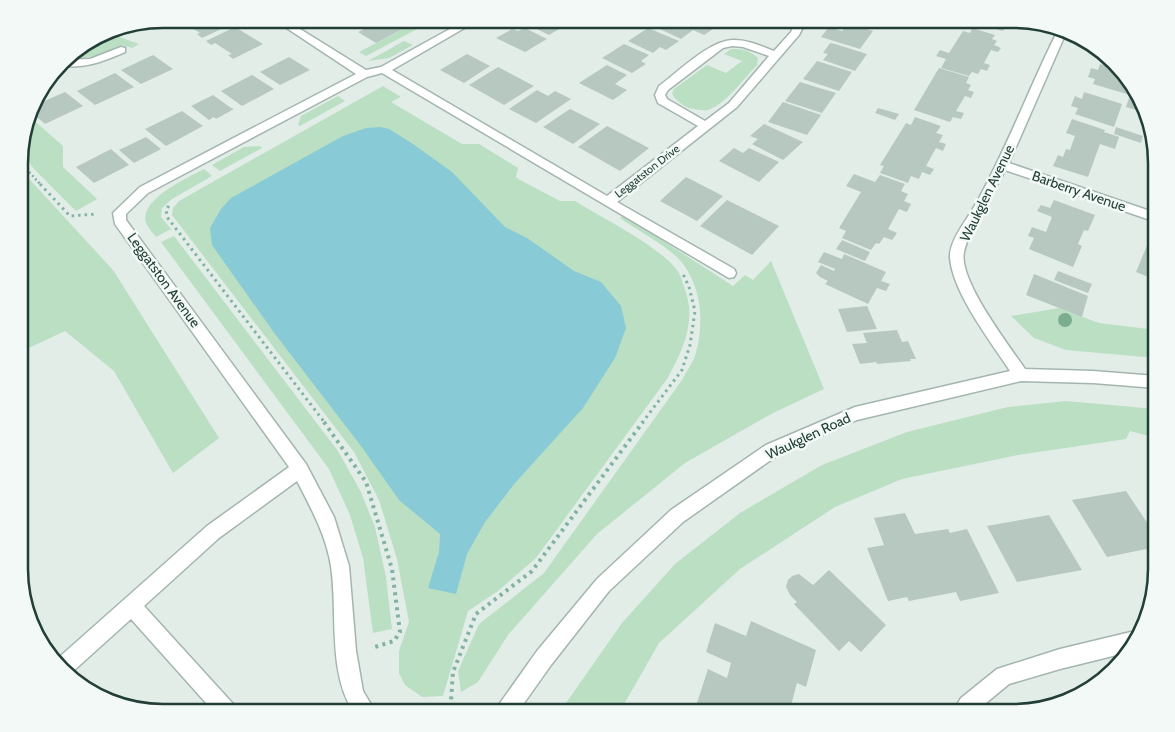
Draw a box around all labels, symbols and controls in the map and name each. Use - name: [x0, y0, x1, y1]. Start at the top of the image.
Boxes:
- street label: Leggatston Drive: [612, 141, 682, 201]
- street label: Waukglen Avenue: [956, 142, 1018, 244]
- street label: Barberry Avenue: [1030, 167, 1128, 215]
- street label: Leggatston Avenue: [124, 229, 204, 331]
- street label: Waukglen Road: [763, 409, 853, 463]

